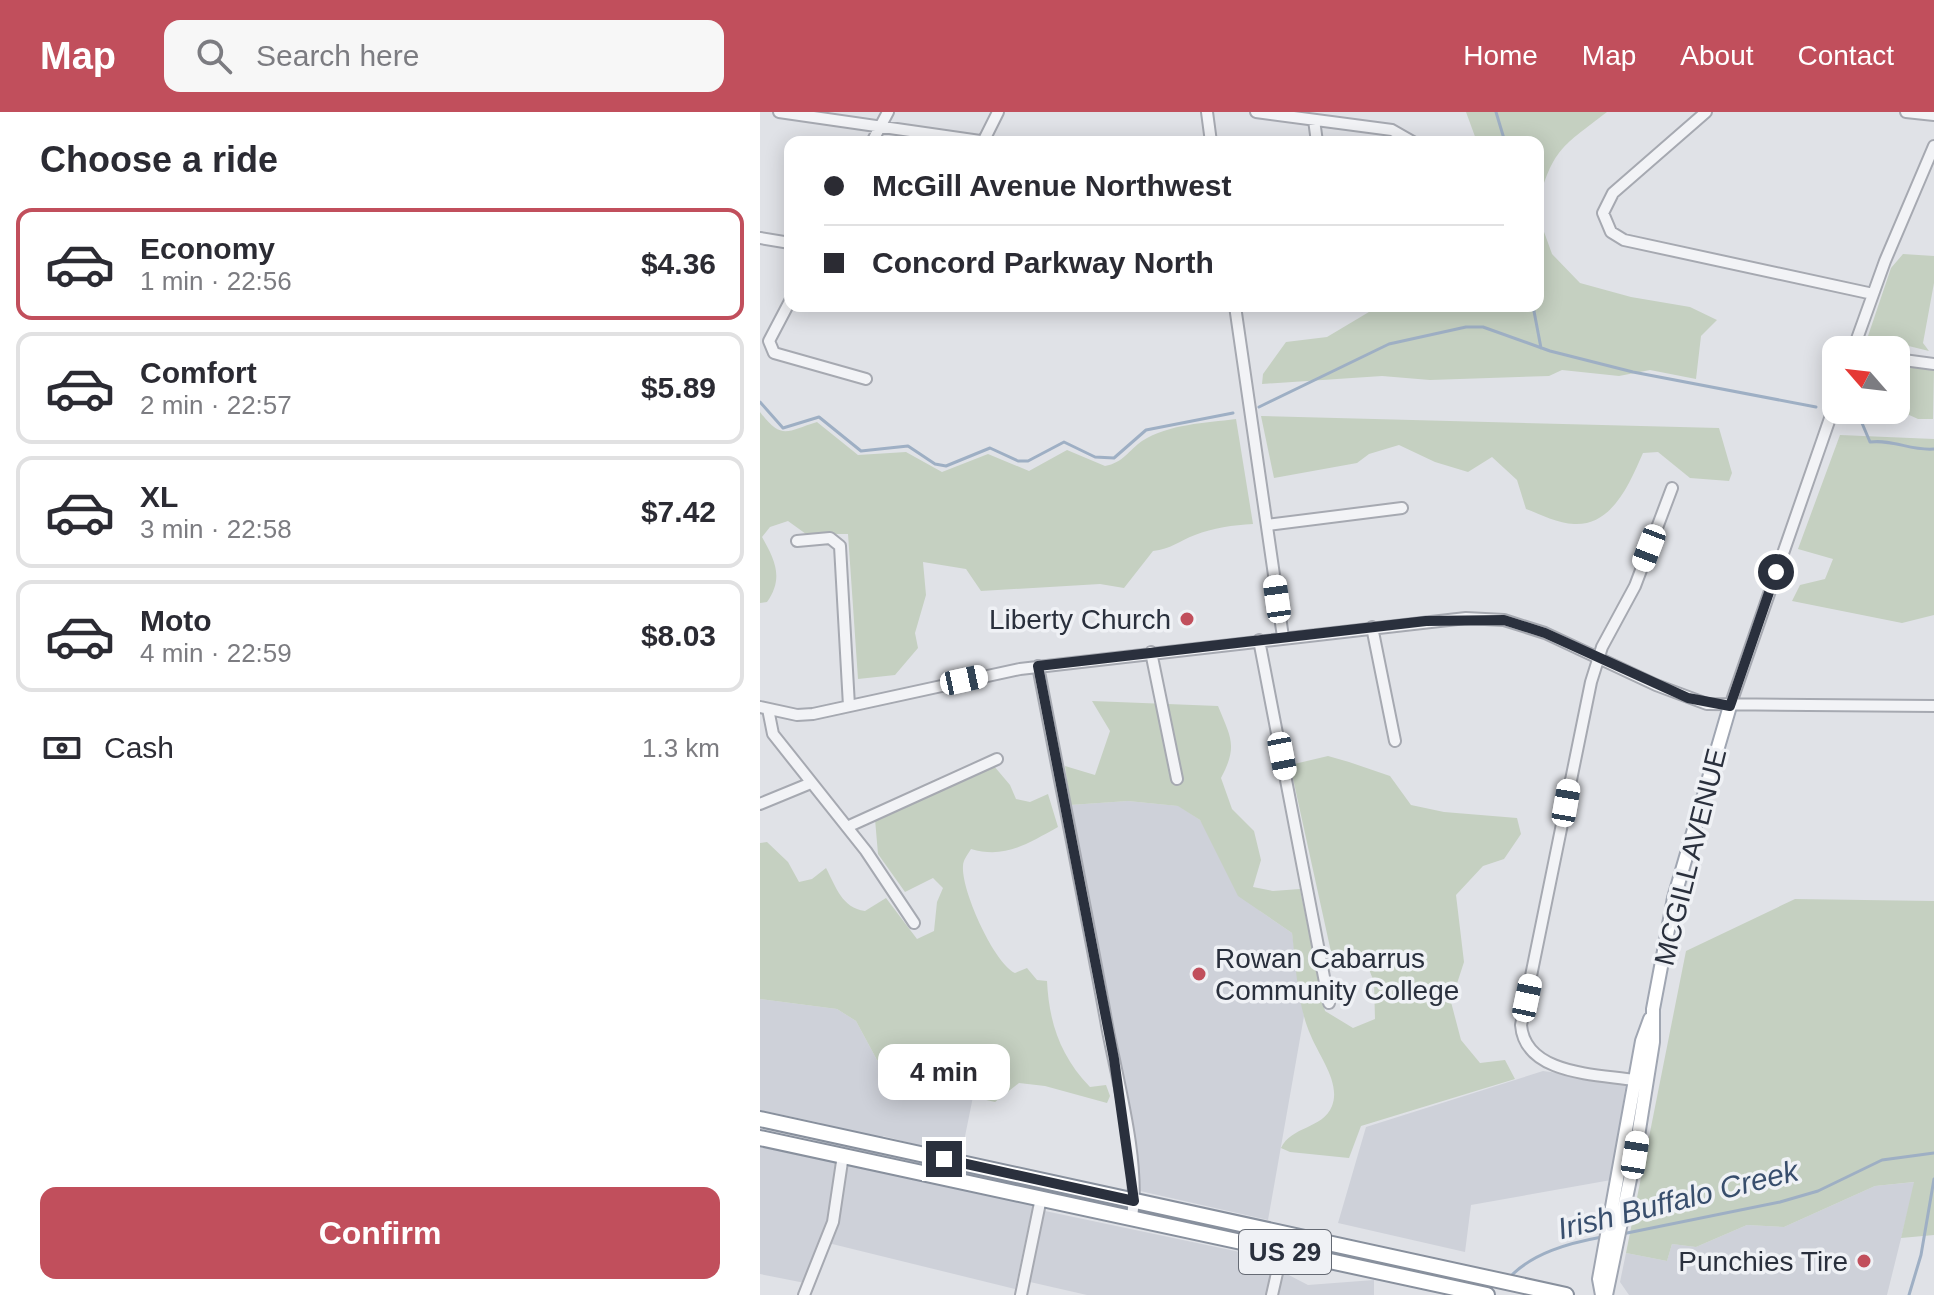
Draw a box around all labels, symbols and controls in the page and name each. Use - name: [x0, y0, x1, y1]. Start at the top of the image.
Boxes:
- search box: [164, 20, 724, 92]
- icon: search: [192, 34, 236, 78]
- text: Map: [40, 35, 116, 77]
- text: Search here: [256, 39, 419, 72]
- text: Home: [1463, 40, 1538, 71]
- text: Map: [1582, 40, 1636, 71]
- text: About: [1680, 40, 1754, 71]
- text: Contact: [1798, 40, 1894, 71]
- text: Choose a ride: [40, 139, 278, 180]
- text: McGill Avenue Northwest: [872, 169, 1232, 202]
- icon: car: [44, 228, 116, 300]
- text: Economy: [140, 232, 275, 265]
- text: Concord Parkway North: [872, 246, 1214, 279]
- text: $4.36: [641, 247, 716, 280]
- text: 1 min · 22:56: [140, 266, 292, 296]
- north arrow: [1822, 336, 1910, 424]
- map controls: [1822, 336, 1910, 424]
- icon: car: [44, 352, 116, 424]
- text: Comfort: [140, 356, 257, 389]
- text: $5.89: [641, 371, 716, 404]
- text: 2 min · 22:57: [140, 390, 292, 420]
- icon: car: [44, 476, 116, 548]
- text: XL: [140, 480, 178, 513]
- text: $7.42: [641, 495, 716, 528]
- text: 3 min · 22:58: [140, 514, 292, 544]
- car: [1629, 521, 1669, 575]
- route start: [1758, 554, 1794, 590]
- car: [1262, 574, 1292, 624]
- icon: car: [44, 600, 116, 672]
- text: Moto: [140, 604, 212, 637]
- place label: Liberty Church: [989, 604, 1171, 635]
- marker: Liberty Church: [1178, 610, 1196, 628]
- text: $8.03: [641, 619, 716, 652]
- text: 4 min · 22:59: [140, 638, 292, 668]
- car: [938, 663, 990, 697]
- icon: cash: [40, 726, 84, 770]
- car: [1266, 730, 1298, 782]
- text: Cash: [104, 731, 174, 764]
- text: 1.3 km: [642, 733, 720, 763]
- street label: MCGILL AVENUE: [1649, 745, 1732, 969]
- car: [1550, 777, 1582, 829]
- place label: Rowan Cabarrus Community College: [1215, 943, 1459, 1006]
- marker: Rowan Cabarrus Community College: [1190, 965, 1208, 983]
- car: [1510, 972, 1544, 1024]
- callout: 4 min: [878, 1043, 1010, 1099]
- text: 4 min: [910, 1057, 978, 1087]
- car: [1619, 1129, 1651, 1181]
- route end: [926, 1141, 962, 1177]
- water label: Irish Buffalo Creek: [1554, 1153, 1804, 1245]
- button: Confirm: [40, 1187, 720, 1279]
- road number: US 29: [1239, 1230, 1331, 1274]
- place label: Punchies Tire: [1678, 1246, 1848, 1277]
- marker: Punchies Tire: [1855, 1252, 1873, 1270]

